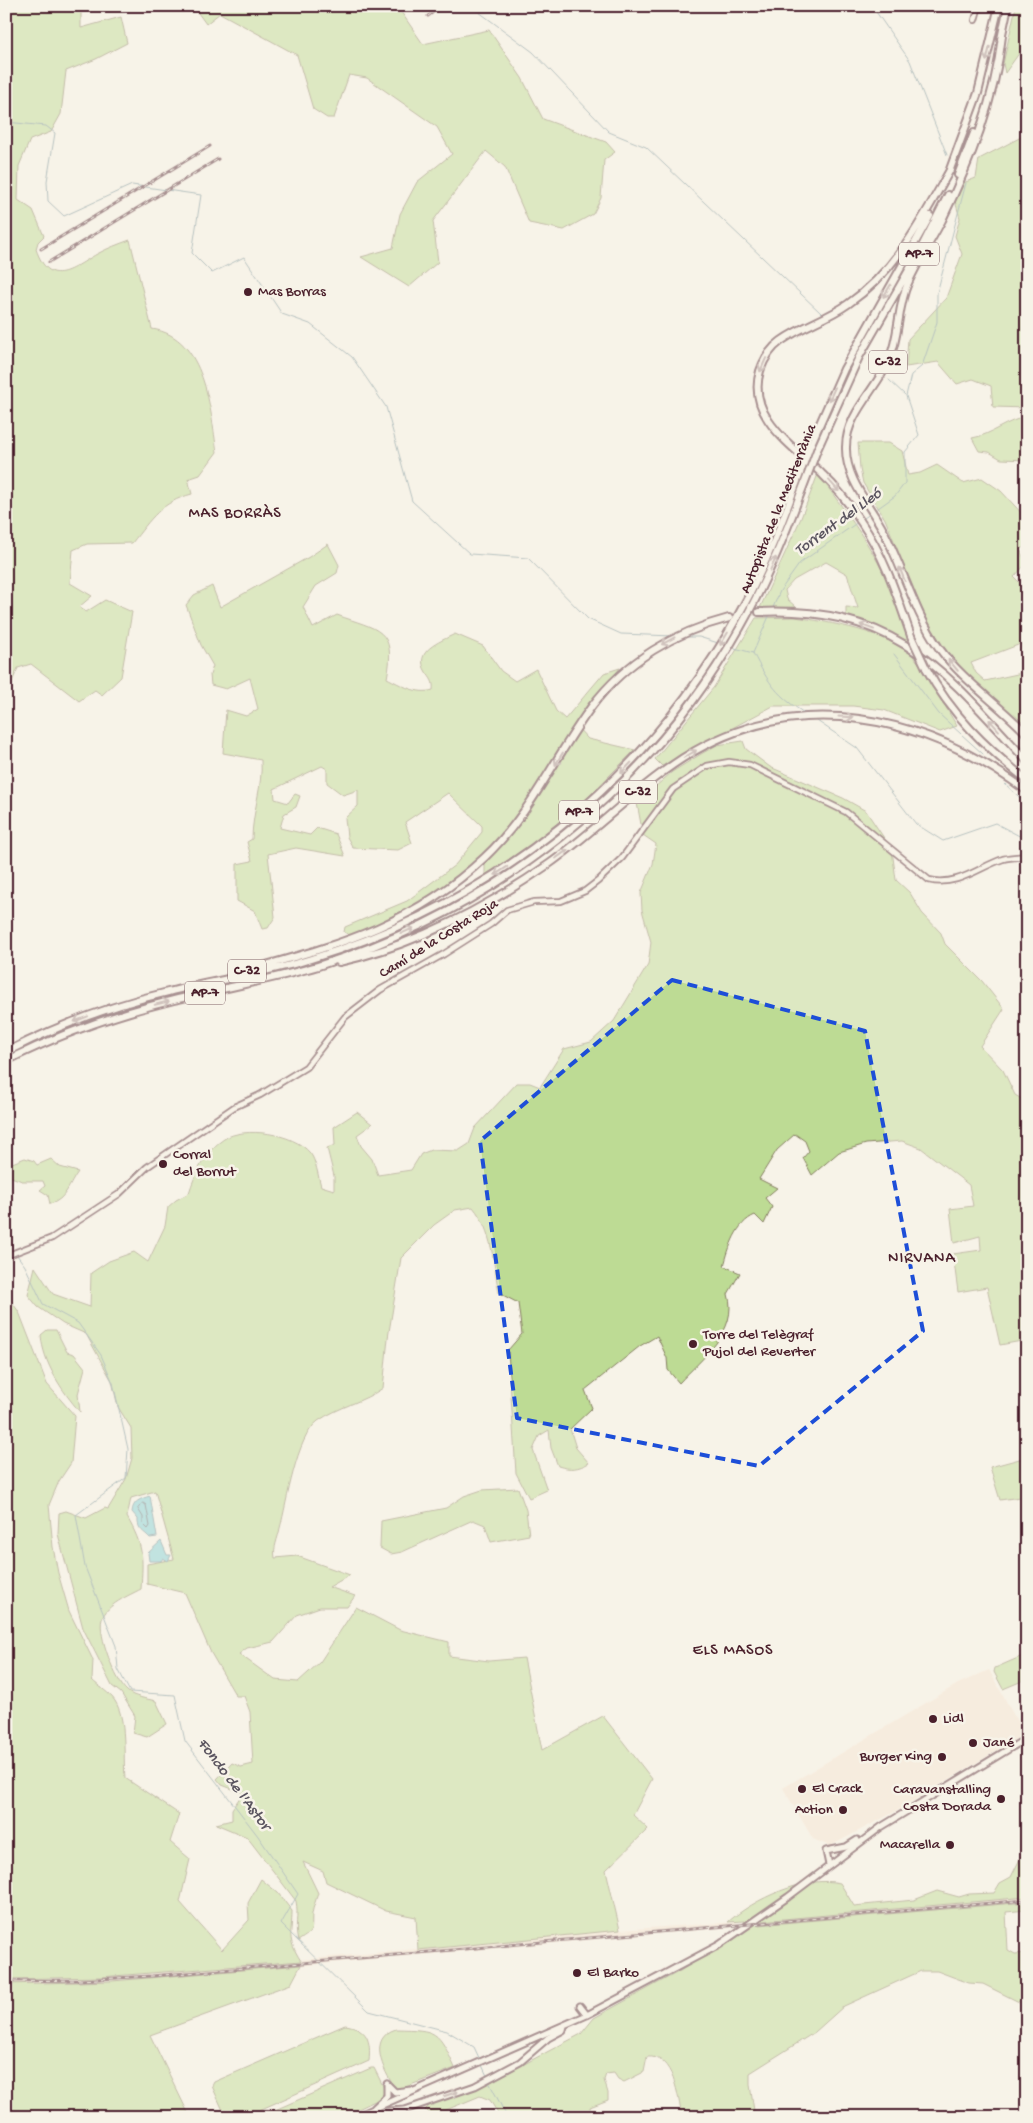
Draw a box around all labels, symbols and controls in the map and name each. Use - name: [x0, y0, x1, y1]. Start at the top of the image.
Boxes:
- one-way arrow: [983, 45, 992, 61]
- road number: AP-7: [899, 242, 939, 266]
- place label: Mas Borras: [258, 283, 326, 301]
- one-way arrow: [882, 284, 892, 298]
- marker: Mas Borras: [242, 286, 254, 298]
- road number: C-32: [869, 351, 907, 374]
- one-way arrow: [758, 357, 768, 372]
- one-way arrow: [826, 386, 836, 401]
- street label: Autopista de la Mediterrània: [737, 421, 821, 596]
- one-way arrow: [828, 480, 840, 493]
- water label: Torrent del Lleó: [792, 485, 887, 561]
- district label: MAS BORRÀS: [188, 504, 282, 524]
- one-way arrow: [769, 557, 778, 572]
- one-way arrow: [897, 567, 907, 582]
- one-way arrow: [860, 622, 876, 631]
- one-way arrow: [719, 632, 729, 646]
- one-way arrow: [661, 637, 675, 647]
- one-way arrow: [948, 658, 959, 671]
- one-way arrow: [838, 712, 854, 721]
- one-way arrow: [988, 719, 1000, 732]
- one-way arrow: [683, 749, 698, 759]
- one-way arrow: [553, 751, 563, 765]
- one-way arrow: [619, 762, 632, 774]
- road number: C-32: [619, 780, 657, 804]
- road number: AP-7: [559, 800, 599, 824]
- one-way arrow: [555, 849, 569, 859]
- one-way arrow: [494, 866, 508, 876]
- street label: Camí de la Costa Roja: [376, 895, 502, 983]
- one-way arrow: [399, 926, 414, 936]
- road number: C-32: [228, 959, 266, 982]
- road number: AP-7: [185, 981, 225, 1004]
- one-way arrow: [154, 998, 170, 1007]
- one-way arrow: [73, 1015, 89, 1024]
- place label: Corral del Borrut: [173, 1146, 237, 1181]
- marker: Corral del Borrut: [157, 1158, 169, 1170]
- district label: NIRVANA: [888, 1250, 957, 1269]
- place label: Torre del Telègraf Pujol del Reverter: [702, 1326, 817, 1361]
- marker: Torre del Telègraf Pujol del Reverter: [687, 1338, 699, 1350]
- district label: ELS MASOS: [692, 1642, 774, 1661]
- place label: Lidl: [943, 1710, 964, 1728]
- marker: Lidl: [927, 1713, 939, 1725]
- place label: Jané: [983, 1734, 1014, 1752]
- water label: Fondo de l'Astor: [192, 1735, 276, 1837]
- marker: Jané: [967, 1737, 979, 1749]
- place label: Burger King: [859, 1748, 932, 1766]
- marker: Burger King: [936, 1751, 948, 1763]
- place label: El Crack: [812, 1780, 863, 1798]
- place label: Caravanstalling Costa Dorada: [893, 1781, 992, 1816]
- marker: El Crack: [796, 1783, 808, 1795]
- marker: Caravanstalling Costa Dorada: [995, 1793, 1007, 1805]
- place label: Action: [795, 1801, 833, 1819]
- marker: Action: [837, 1804, 849, 1816]
- place label: Macarella: [880, 1836, 941, 1854]
- marker: Macarella: [944, 1839, 956, 1851]
- place label: El Barko: [587, 1964, 639, 1982]
- marker: El Barko: [571, 1967, 583, 1979]
- one-way arrow: [443, 2089, 459, 2099]

